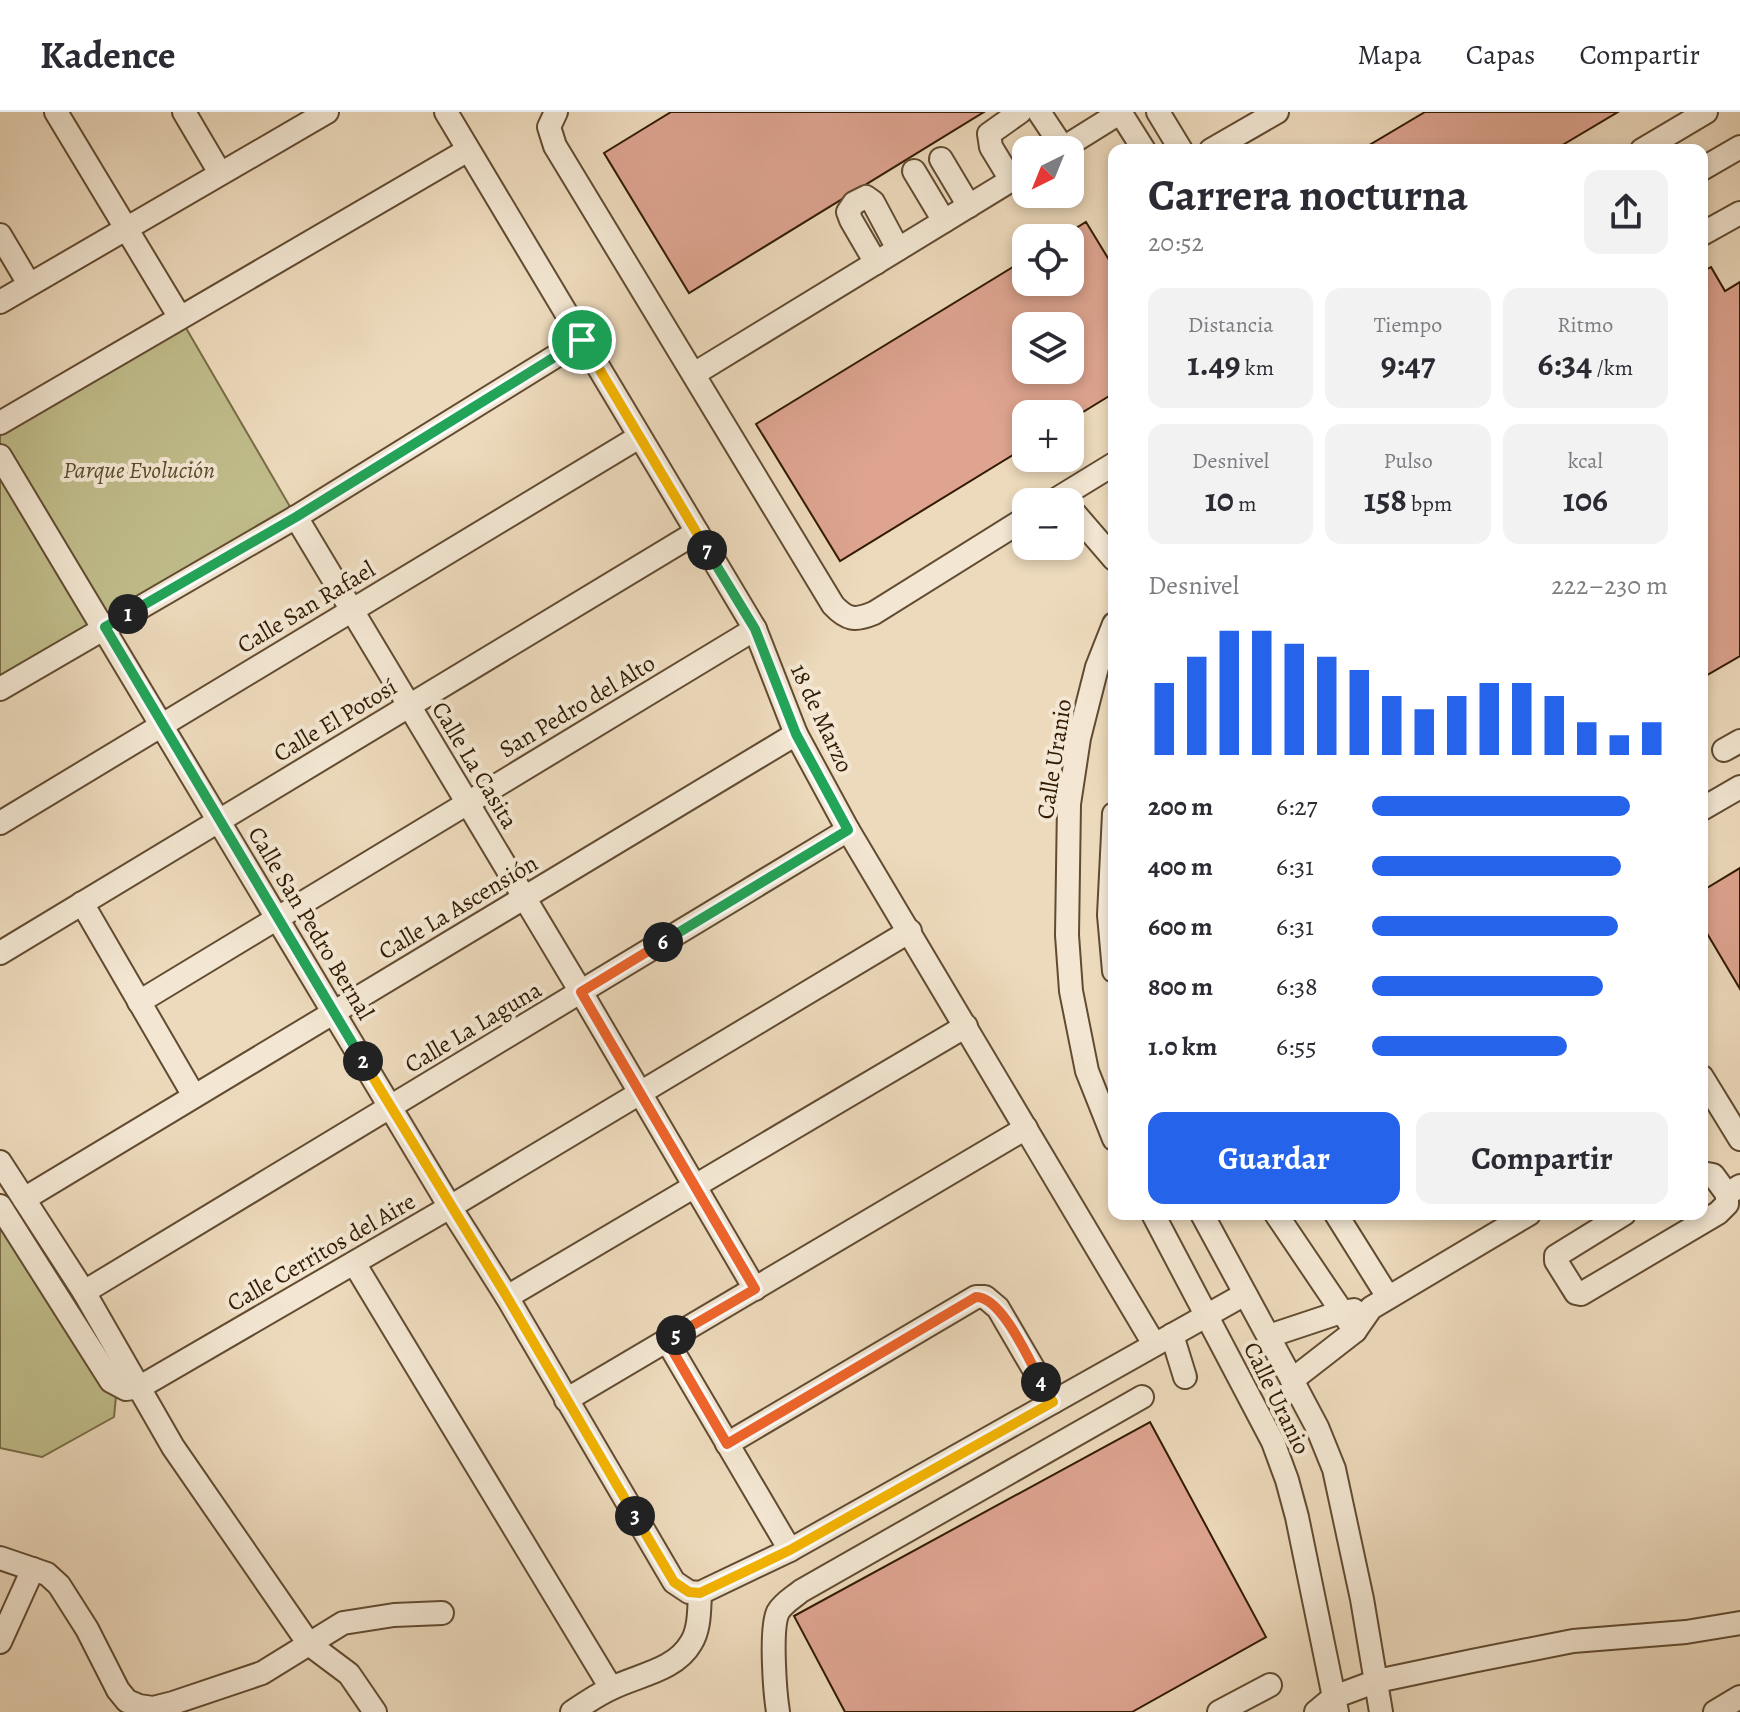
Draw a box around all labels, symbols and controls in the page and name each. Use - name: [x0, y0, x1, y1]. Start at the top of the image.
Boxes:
- text: Kadence: [40, 29, 176, 81]
- text: Mapa: [1357, 36, 1422, 74]
- text: Capas: [1466, 36, 1535, 74]
- text: Compartir: [1579, 36, 1700, 74]
- north arrow: [1012, 136, 1084, 208]
- map controls: [1012, 136, 1084, 560]
- text: Carrera nocturna: [1148, 165, 1468, 225]
- button: share: [1584, 170, 1668, 254]
- button: locate: [1012, 224, 1084, 296]
- text: 20:52: [1148, 225, 1204, 260]
- pin: [548, 306, 616, 374]
- text: Distancia: [1188, 310, 1274, 340]
- text: Tiempo: [1374, 310, 1442, 340]
- text: Ritmo: [1557, 310, 1613, 340]
- button: layers: [1012, 312, 1084, 384]
- icon: arrive: [560, 318, 604, 362]
- text: 1.49: [1187, 340, 1240, 387]
- text: 9:47: [1381, 340, 1435, 387]
- text: 6:34: [1538, 340, 1592, 387]
- text: km: [1240, 353, 1274, 383]
- text: /km: [1592, 353, 1633, 383]
- button: +: [1012, 400, 1084, 472]
- text: Desnivel: [1192, 446, 1269, 476]
- text: Pulso: [1383, 446, 1433, 476]
- text: kcal: [1568, 446, 1603, 476]
- park label: Parque Evolución: [63, 454, 215, 486]
- text: 10: [1205, 476, 1234, 523]
- text: 158: [1364, 476, 1407, 523]
- text: 106: [1563, 476, 1608, 523]
- button: −: [1012, 488, 1084, 560]
- text: m: [1234, 489, 1257, 519]
- text: bpm: [1407, 489, 1452, 519]
- pin: 7: [687, 530, 727, 570]
- text: 7: [702, 535, 712, 565]
- street label: Calle San Rafael: [231, 553, 381, 661]
- text: Desnivel: [1148, 568, 1239, 603]
- text: 222–230 m: [1551, 568, 1668, 603]
- pin: 1: [108, 594, 148, 634]
- text: 1: [124, 599, 132, 629]
- street label: San Pedro del Alto: [493, 647, 661, 765]
- street label: 18 de Marzo: [783, 658, 861, 778]
- street label: Calle El Potosí: [267, 671, 403, 769]
- street label: Calle La Casita: [424, 695, 526, 835]
- street label: Calle Uranio: [1029, 697, 1079, 821]
- text: 200 m: [1148, 789, 1213, 824]
- text: 6:27: [1276, 789, 1317, 824]
- street label: Calle San Pedro Bernal: [241, 820, 382, 1026]
- street label: Calle La Ascensión: [372, 847, 544, 967]
- text: 400 m: [1148, 849, 1213, 884]
- text: 6:31: [1276, 849, 1314, 884]
- text: 600 m: [1148, 909, 1213, 944]
- text: 6:31: [1276, 909, 1314, 944]
- pin: 6: [643, 922, 683, 962]
- text: 6: [658, 927, 668, 957]
- text: 800 m: [1148, 969, 1213, 1004]
- text: 6:38: [1276, 969, 1318, 1004]
- street label: Calle La Laguna: [399, 973, 548, 1080]
- text: 1.0 km: [1148, 1029, 1217, 1064]
- text: 6:55: [1276, 1029, 1317, 1064]
- pin: 2: [343, 1041, 383, 1081]
- text: 2: [358, 1046, 368, 1076]
- button: Guardar: [1148, 1112, 1400, 1204]
- button: Compartir: [1416, 1112, 1668, 1204]
- street label: Calle Cerritos del Aire: [221, 1185, 421, 1319]
- pin: 5: [656, 1315, 696, 1355]
- text: 5: [671, 1320, 681, 1350]
- street label: Calle Uranio: [1236, 1336, 1318, 1460]
- pin: 4: [1021, 1362, 1061, 1402]
- text: 4: [1036, 1367, 1046, 1397]
- pin: 3: [615, 1496, 655, 1536]
- text: 3: [630, 1501, 640, 1531]

